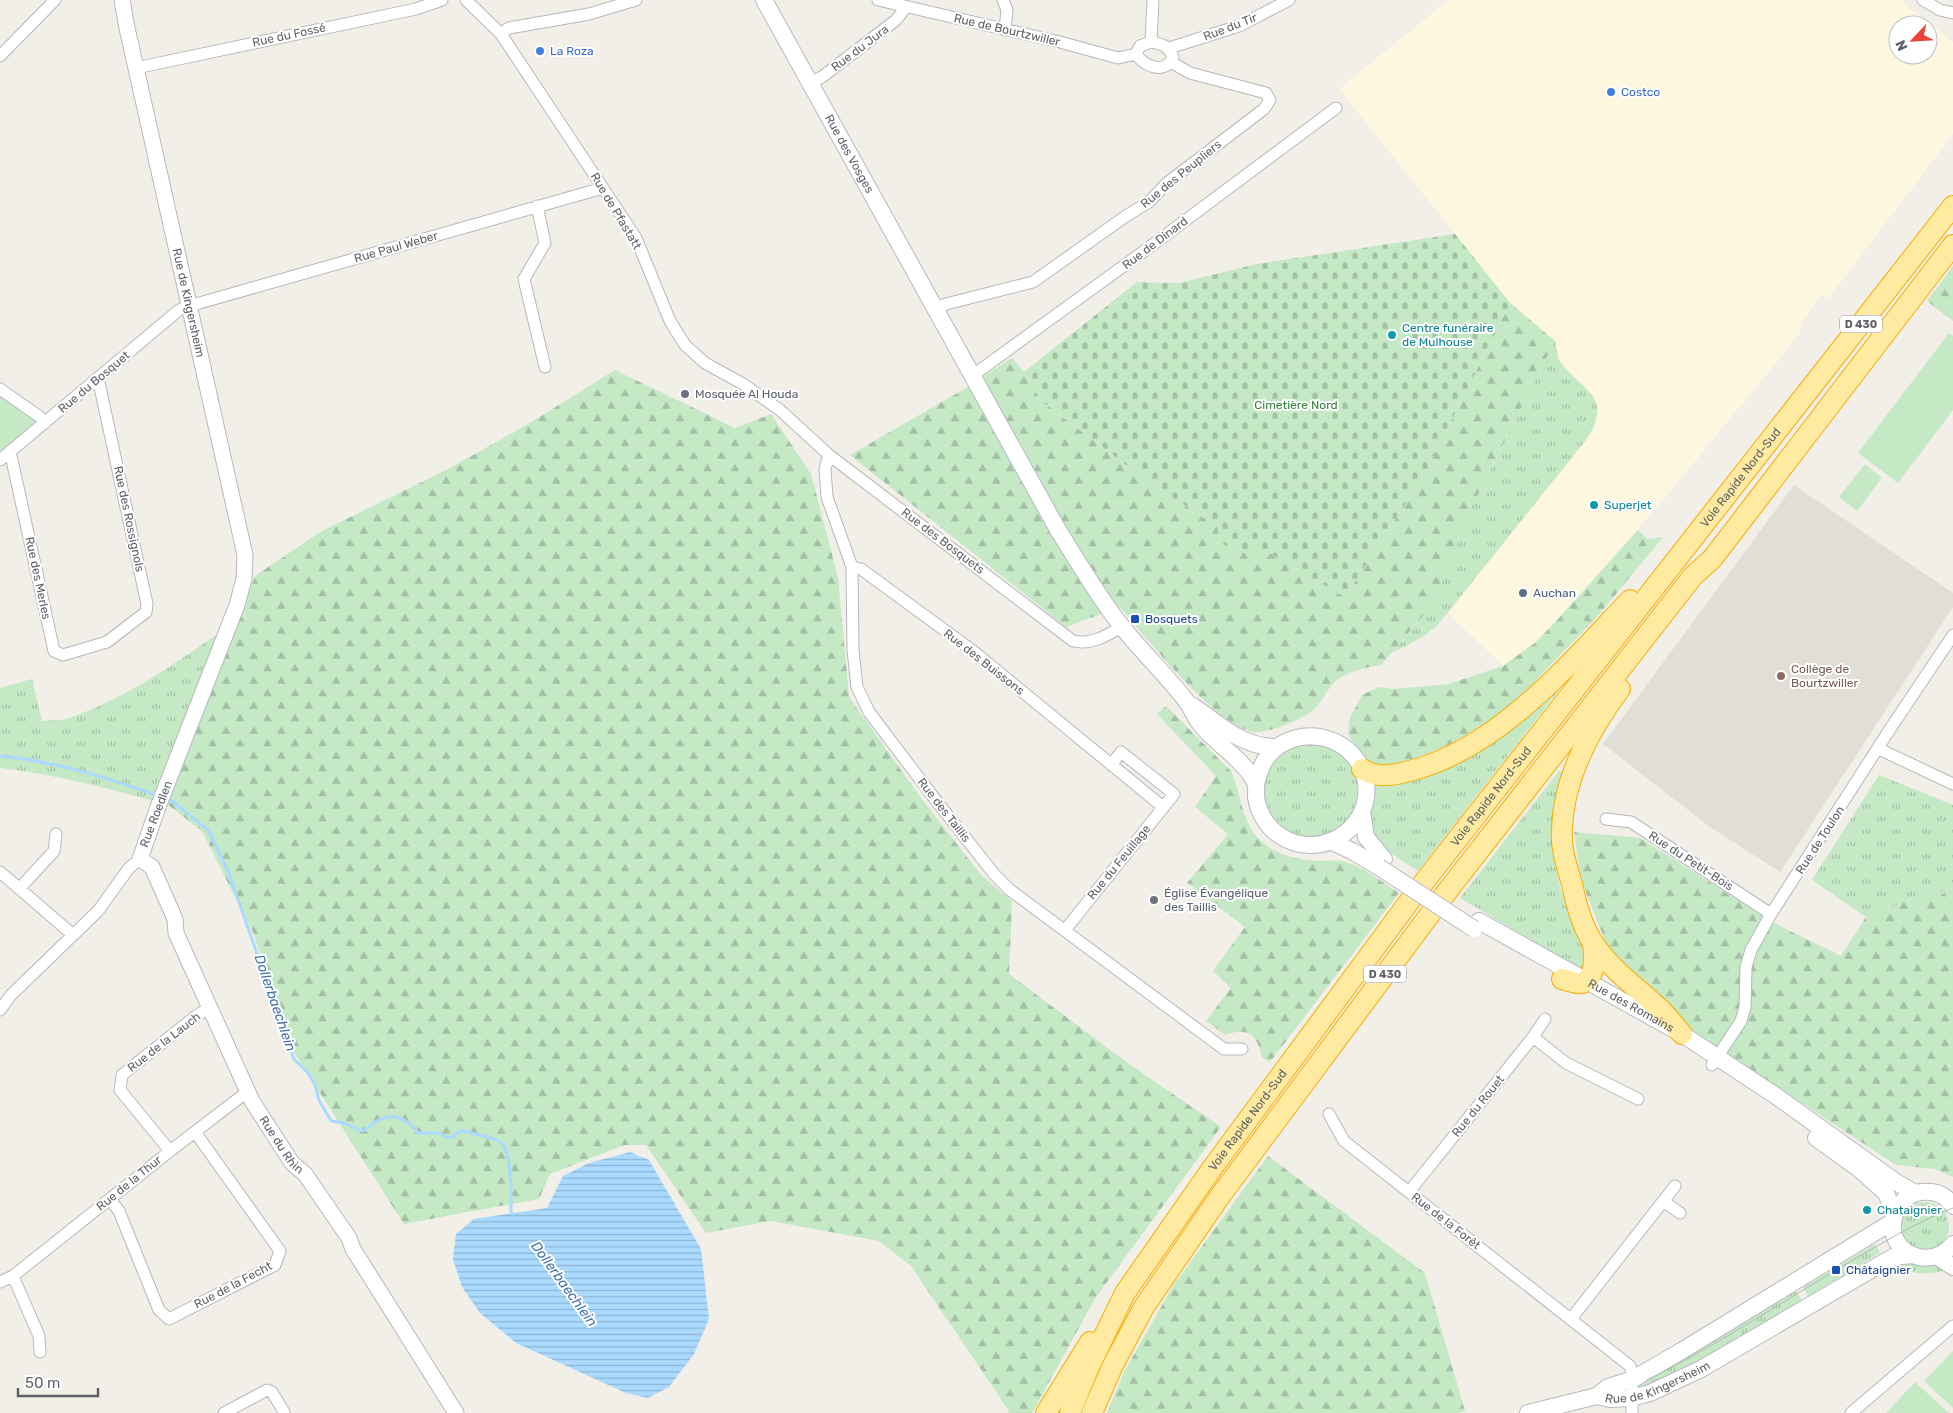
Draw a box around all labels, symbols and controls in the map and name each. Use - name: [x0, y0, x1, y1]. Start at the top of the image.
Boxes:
- street label: Rue du Tir: [1201, 10, 1259, 44]
- street label: Rue de Bourtzwiller: [952, 11, 1062, 49]
- north arrow: [1888, 15, 1938, 65]
- street label: Rue du Fossé: [251, 20, 327, 50]
- street label: Rue du Jura: [829, 22, 891, 74]
- text: N: [1892, 37, 1912, 53]
- place label: La Roza: [550, 44, 594, 58]
- marker: La Roza: [534, 45, 546, 57]
- place label: Costco: [1621, 85, 1660, 99]
- marker: Costco: [1605, 86, 1617, 98]
- street label: Rue des Vosges: [822, 112, 877, 196]
- street label: Rue des Peupliers: [1138, 137, 1224, 211]
- street label: Rue de Pfastatt: [588, 170, 645, 252]
- street label: Rue de Dinard: [1120, 214, 1190, 272]
- street label: Rue Paul Weber: [353, 228, 440, 266]
- street label: Rue de Kingersheim: [170, 247, 208, 359]
- road number: D 430: [1840, 316, 1882, 332]
- place label: Centre funéraire de Mulhouse: [1402, 321, 1494, 349]
- marker: Centre funéraire de Mulhouse: [1386, 329, 1398, 341]
- street label: Rue du Bosquet: [55, 348, 133, 416]
- place label: Mosquée Al Houda: [695, 387, 798, 401]
- marker: Mosquée Al Houda: [679, 388, 691, 400]
- park label: Cimetière Nord: [1254, 398, 1338, 412]
- street label: Voie Rapide Nord-Sud: [1697, 425, 1784, 530]
- street label: Rue des Rossignols: [111, 465, 147, 573]
- place label: Superjet: [1604, 498, 1652, 512]
- marker: Superjet: [1588, 499, 1600, 511]
- street label: Rue des Bosquets: [899, 505, 987, 577]
- street label: Rue des Merles: [22, 535, 54, 621]
- place label: Auchan: [1533, 586, 1576, 600]
- marker: Auchan: [1517, 587, 1529, 599]
- place label: Bosquets: [1145, 612, 1198, 626]
- marker: Bosquets: [1129, 613, 1141, 625]
- street label: Rue des Buissons: [941, 626, 1027, 698]
- place label: Collège de Bourtzwiller: [1791, 662, 1859, 690]
- marker: Collège de Bourtzwiller: [1775, 670, 1787, 682]
- street label: Voie Rapide Nord-Sud: [1448, 744, 1534, 849]
- street label: Rue des Taillis: [915, 775, 973, 845]
- street label: Rue Roedlen: [137, 779, 175, 849]
- street label: Rue de Toulon: [1793, 803, 1847, 877]
- street label: Rue du Feuillage: [1085, 822, 1154, 902]
- street label: Rue du Petit-Bois: [1646, 828, 1736, 894]
- place label: Église Évangélique des Taillis: [1164, 886, 1268, 914]
- marker: Église Évangélique des Taillis: [1148, 894, 1160, 906]
- water label: Dollerbaechlein: [250, 952, 300, 1054]
- road number: D 430: [1364, 966, 1406, 982]
- street label: Rue des Romains: [1586, 976, 1676, 1035]
- street label: Rue de la Lauch: [125, 1009, 203, 1075]
- street label: Voie Rapide Nord-Sud: [1206, 1067, 1290, 1174]
- street label: Rue du Rouet: [1449, 1072, 1507, 1140]
- street label: Rue du Rhin: [257, 1113, 306, 1177]
- street label: Rue de la Thur: [94, 1152, 165, 1213]
- street label: Rue de la Forêt: [1409, 1190, 1483, 1252]
- place label: Chataignier: [1877, 1203, 1942, 1217]
- marker: Chataignier: [1861, 1204, 1873, 1216]
- water label: Dollerbaechlein: [527, 1238, 601, 1330]
- street label: Rue de la Fecht: [192, 1258, 275, 1311]
- place label: Châtaignier: [1846, 1263, 1911, 1277]
- marker: Châtaignier: [1830, 1264, 1842, 1276]
- street label: Rue de Kingersheim: [1604, 1358, 1712, 1406]
- scale bar: [18, 1366, 98, 1398]
- text: 50 m: [25, 1374, 60, 1392]

